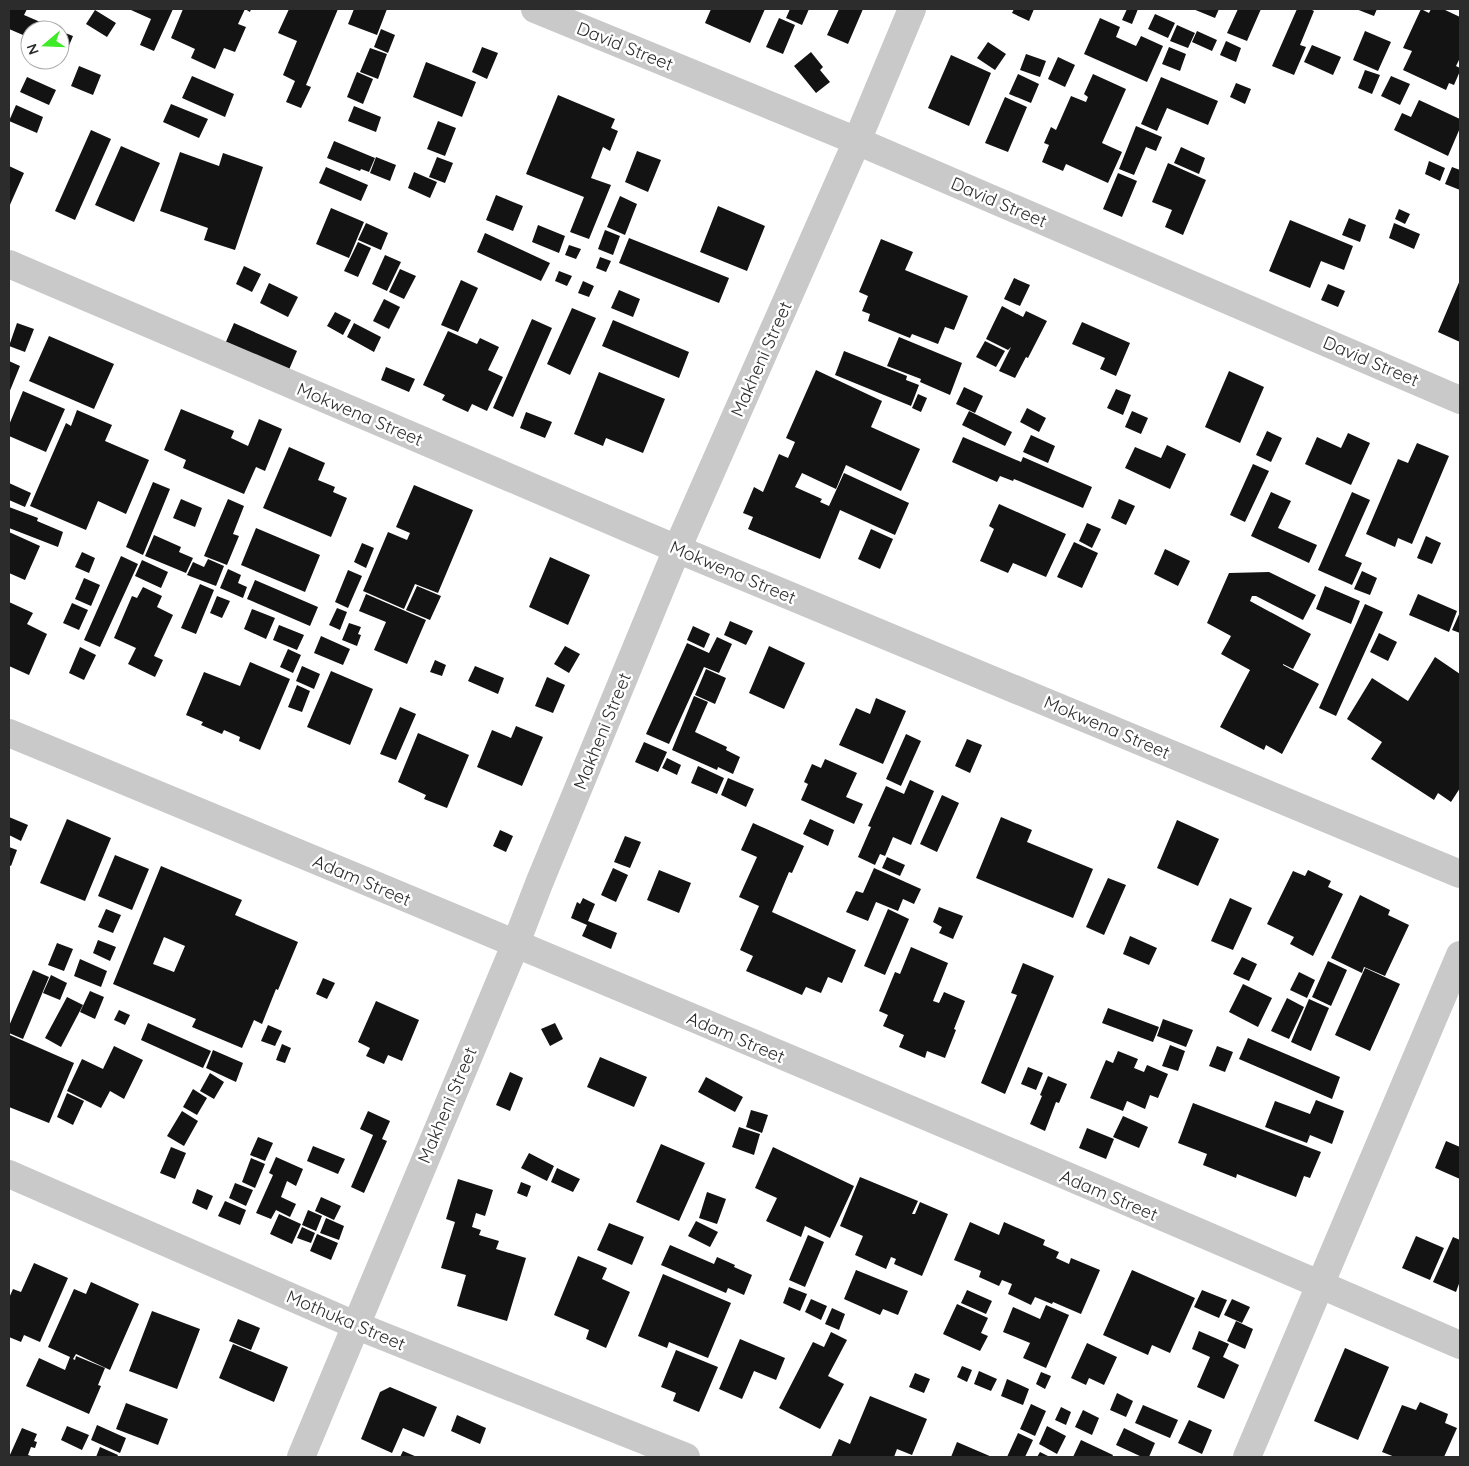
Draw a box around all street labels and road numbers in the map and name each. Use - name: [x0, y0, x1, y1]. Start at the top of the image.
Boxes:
- street label: David Street: [573, 16, 677, 76]
- street label: David Street: [948, 171, 1050, 233]
- street label: Makheni Street: [725, 298, 797, 420]
- street label: David Street: [1320, 330, 1422, 392]
- street label: Mokwena Street: [294, 377, 426, 451]
- street label: Mokwena Street: [667, 535, 799, 609]
- street label: Makheni Street: [568, 669, 636, 793]
- street label: Mokwena Street: [1041, 690, 1173, 764]
- street label: Adam Street: [310, 849, 414, 911]
- street label: Adam Street: [684, 1006, 788, 1068]
- street label: Makheni Street: [412, 1043, 482, 1167]
- street label: Adam Street: [1057, 1164, 1161, 1226]
- street label: Mothuka Street: [283, 1285, 409, 1355]

